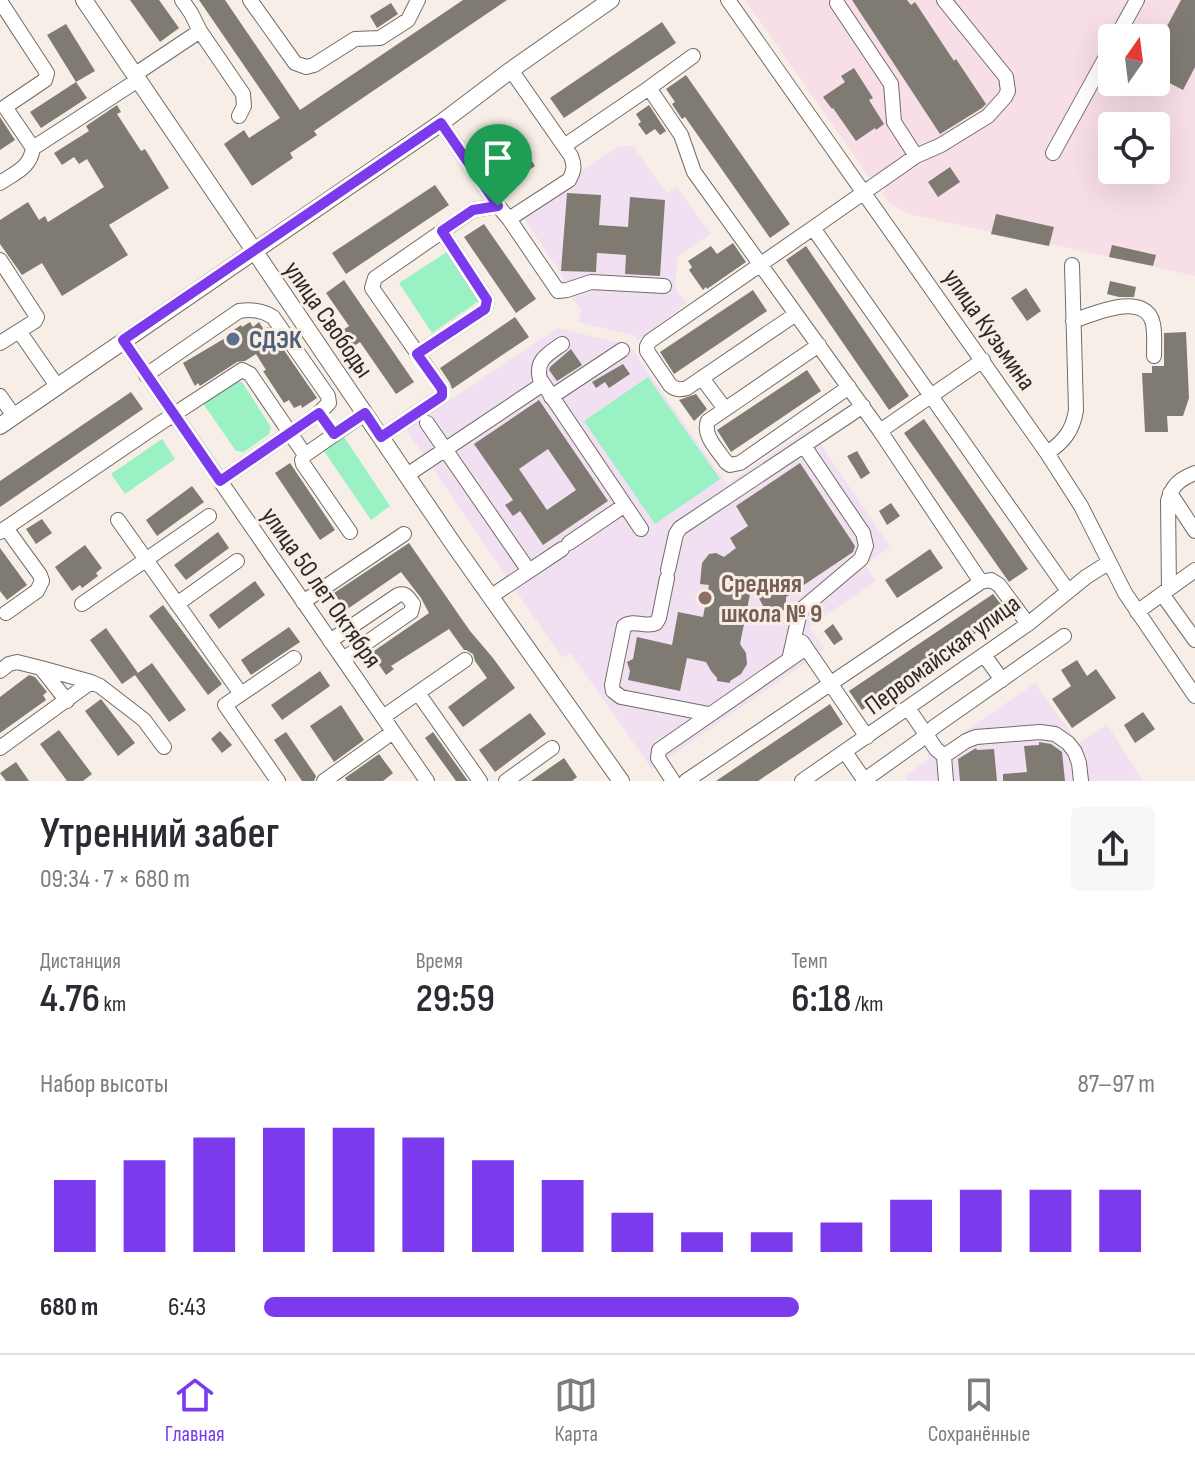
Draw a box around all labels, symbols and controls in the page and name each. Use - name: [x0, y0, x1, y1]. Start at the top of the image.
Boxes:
- north arrow: [1098, 24, 1170, 96]
- map controls: [1098, 24, 1170, 184]
- button: locate: [1098, 112, 1170, 184]
- pin: [464, 124, 532, 206]
- icon: arrive: [476, 136, 520, 180]
- street label: улица Свободы: [276, 256, 379, 384]
- street label: улица Кузьмина: [936, 263, 1042, 397]
- place label: СДЭК: [249, 325, 302, 356]
- marker: СДЭК: [224, 330, 242, 348]
- street label: улица 50 лет Октября: [254, 502, 388, 674]
- place label: Средняя школа № 9: [721, 569, 822, 630]
- street label: Первомайская улица: [859, 588, 1027, 722]
- marker: Средняя школа № 9: [696, 589, 714, 607]
- text: Утренний забег: [40, 807, 279, 860]
- button: share: [1071, 807, 1155, 891]
- text: 09:34 · 7 × 680 m: [40, 864, 190, 895]
- text: Дистанция: [40, 948, 121, 975]
- text: Время: [416, 948, 463, 975]
- text: Темп: [791, 948, 828, 975]
- text: 4.76: [40, 975, 100, 1023]
- text: 29:59: [416, 975, 495, 1023]
- text: 6:18: [791, 975, 851, 1023]
- text: km: [100, 991, 126, 1018]
- text: /km: [851, 991, 883, 1018]
- text: Набор высоты: [40, 1069, 168, 1100]
- text: 87–97 m: [1077, 1069, 1155, 1100]
- text: 680 m: [40, 1292, 98, 1323]
- text: 6:43: [168, 1292, 206, 1323]
- tab: Главная: [165, 1373, 225, 1448]
- tab: Карта: [554, 1373, 598, 1448]
- tab: Сохранённые: [928, 1373, 1030, 1448]

